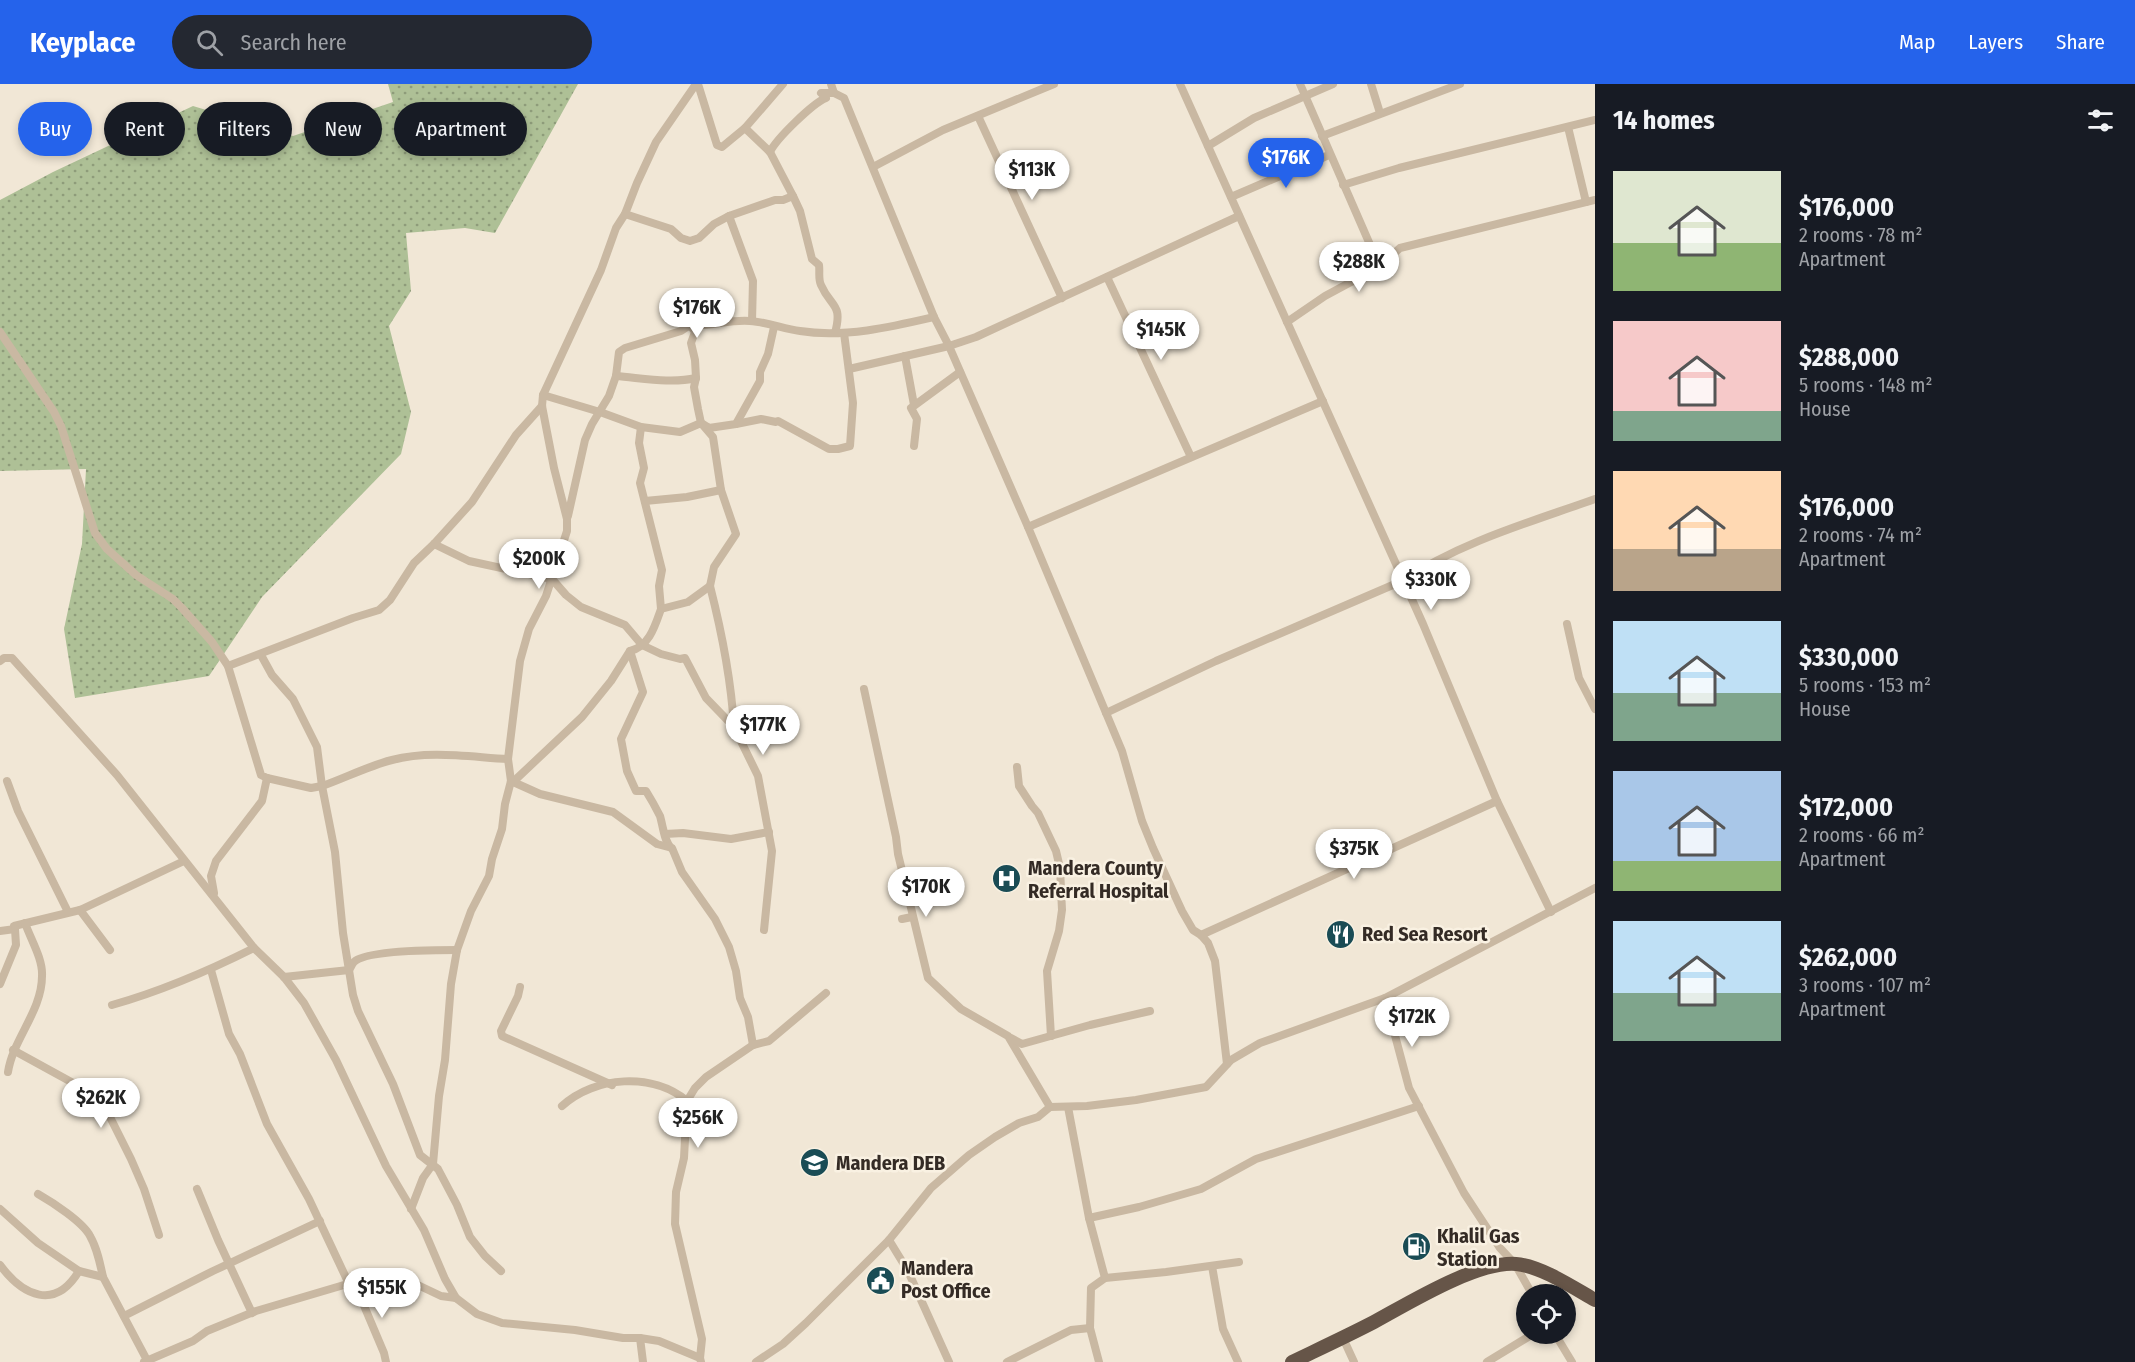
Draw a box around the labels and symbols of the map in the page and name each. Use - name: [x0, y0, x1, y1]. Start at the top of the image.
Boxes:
- pin: $176K: [1244, 138, 1328, 189]
- pin: $113K: [990, 150, 1074, 201]
- pin: $288K: [1317, 242, 1401, 293]
- pin: $176K: [655, 288, 739, 339]
- pin: $145K: [1119, 310, 1203, 361]
- pin: $200K: [497, 539, 581, 590]
- pin: $330K: [1389, 560, 1473, 611]
- pin: $177K: [721, 705, 805, 756]
- pin: $375K: [1312, 829, 1396, 880]
- place label: Mandera County Referral Hospital: [1028, 856, 1169, 903]
- hospital icon: Mandera County Referral Hospital: [991, 863, 1023, 895]
- pin: $170K: [884, 867, 968, 918]
- restaurant icon: Red Sea Resort: [1325, 918, 1357, 950]
- place label: Red Sea Resort: [1362, 922, 1488, 946]
- pin: $172K: [1370, 997, 1454, 1048]
- pin: $262K: [59, 1078, 143, 1129]
- pin: $256K: [656, 1098, 740, 1149]
- school or university icon: Mandera DEB: [799, 1147, 831, 1179]
- place label: Mandera DEB: [836, 1151, 945, 1175]
- place label: Khalil Gas Station: [1437, 1224, 1520, 1271]
- fuel station icon: Khalil Gas Station: [1400, 1231, 1432, 1263]
- place label: Mandera Post Office: [901, 1256, 991, 1303]
- public building icon: Mandera Post Office: [864, 1264, 896, 1296]
- pin: $155K: [340, 1268, 424, 1319]

